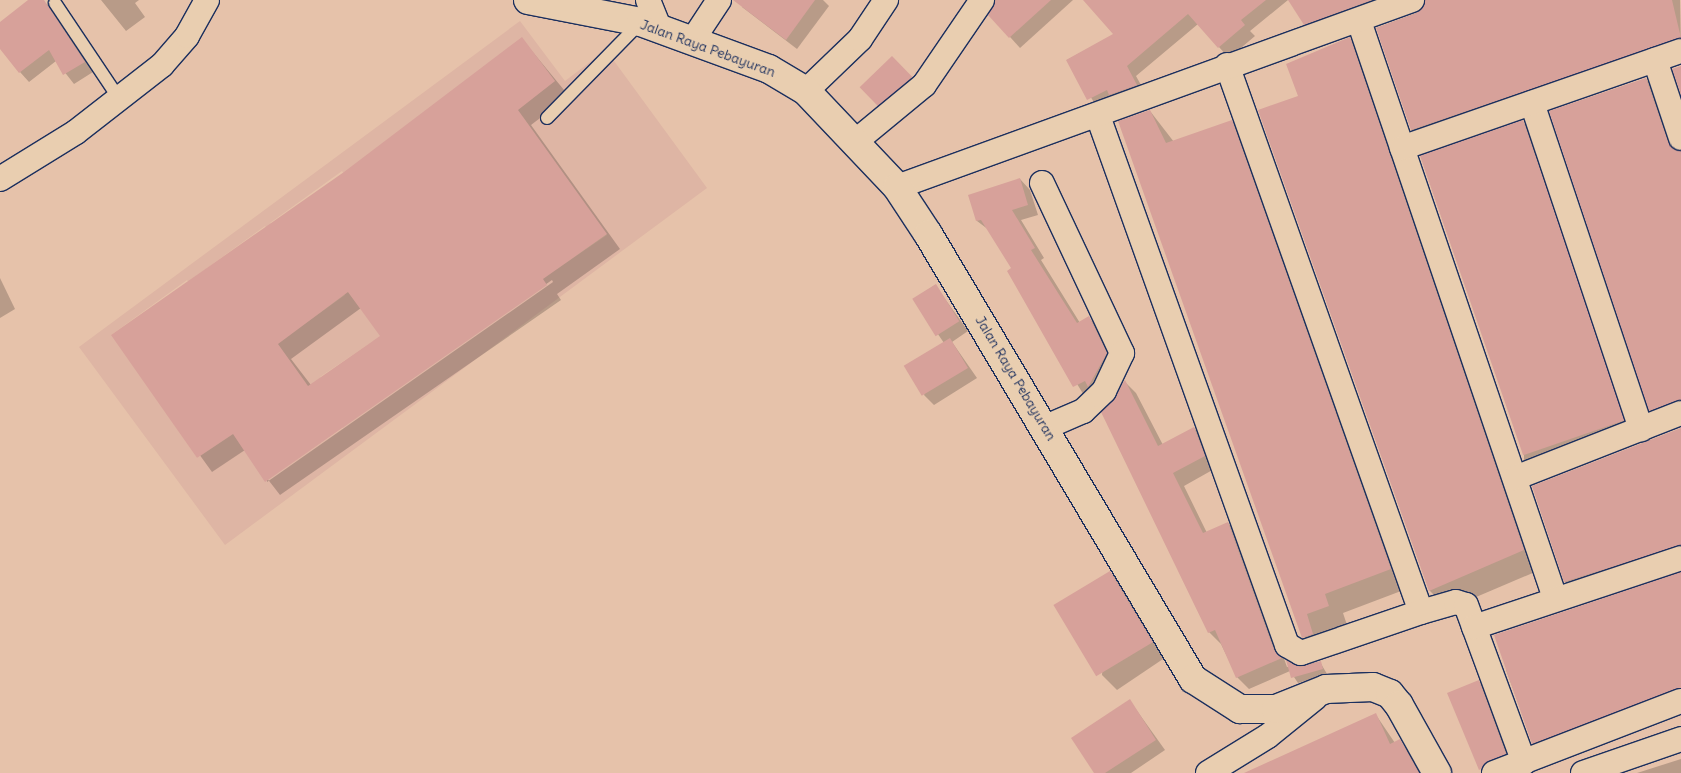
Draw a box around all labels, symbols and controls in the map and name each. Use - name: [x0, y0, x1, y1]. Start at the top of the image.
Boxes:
- street label: Jalan Raya Pebayuran: [638, 16, 778, 80]
- street label: Jalan Raya Pebayuran: [972, 313, 1060, 443]

